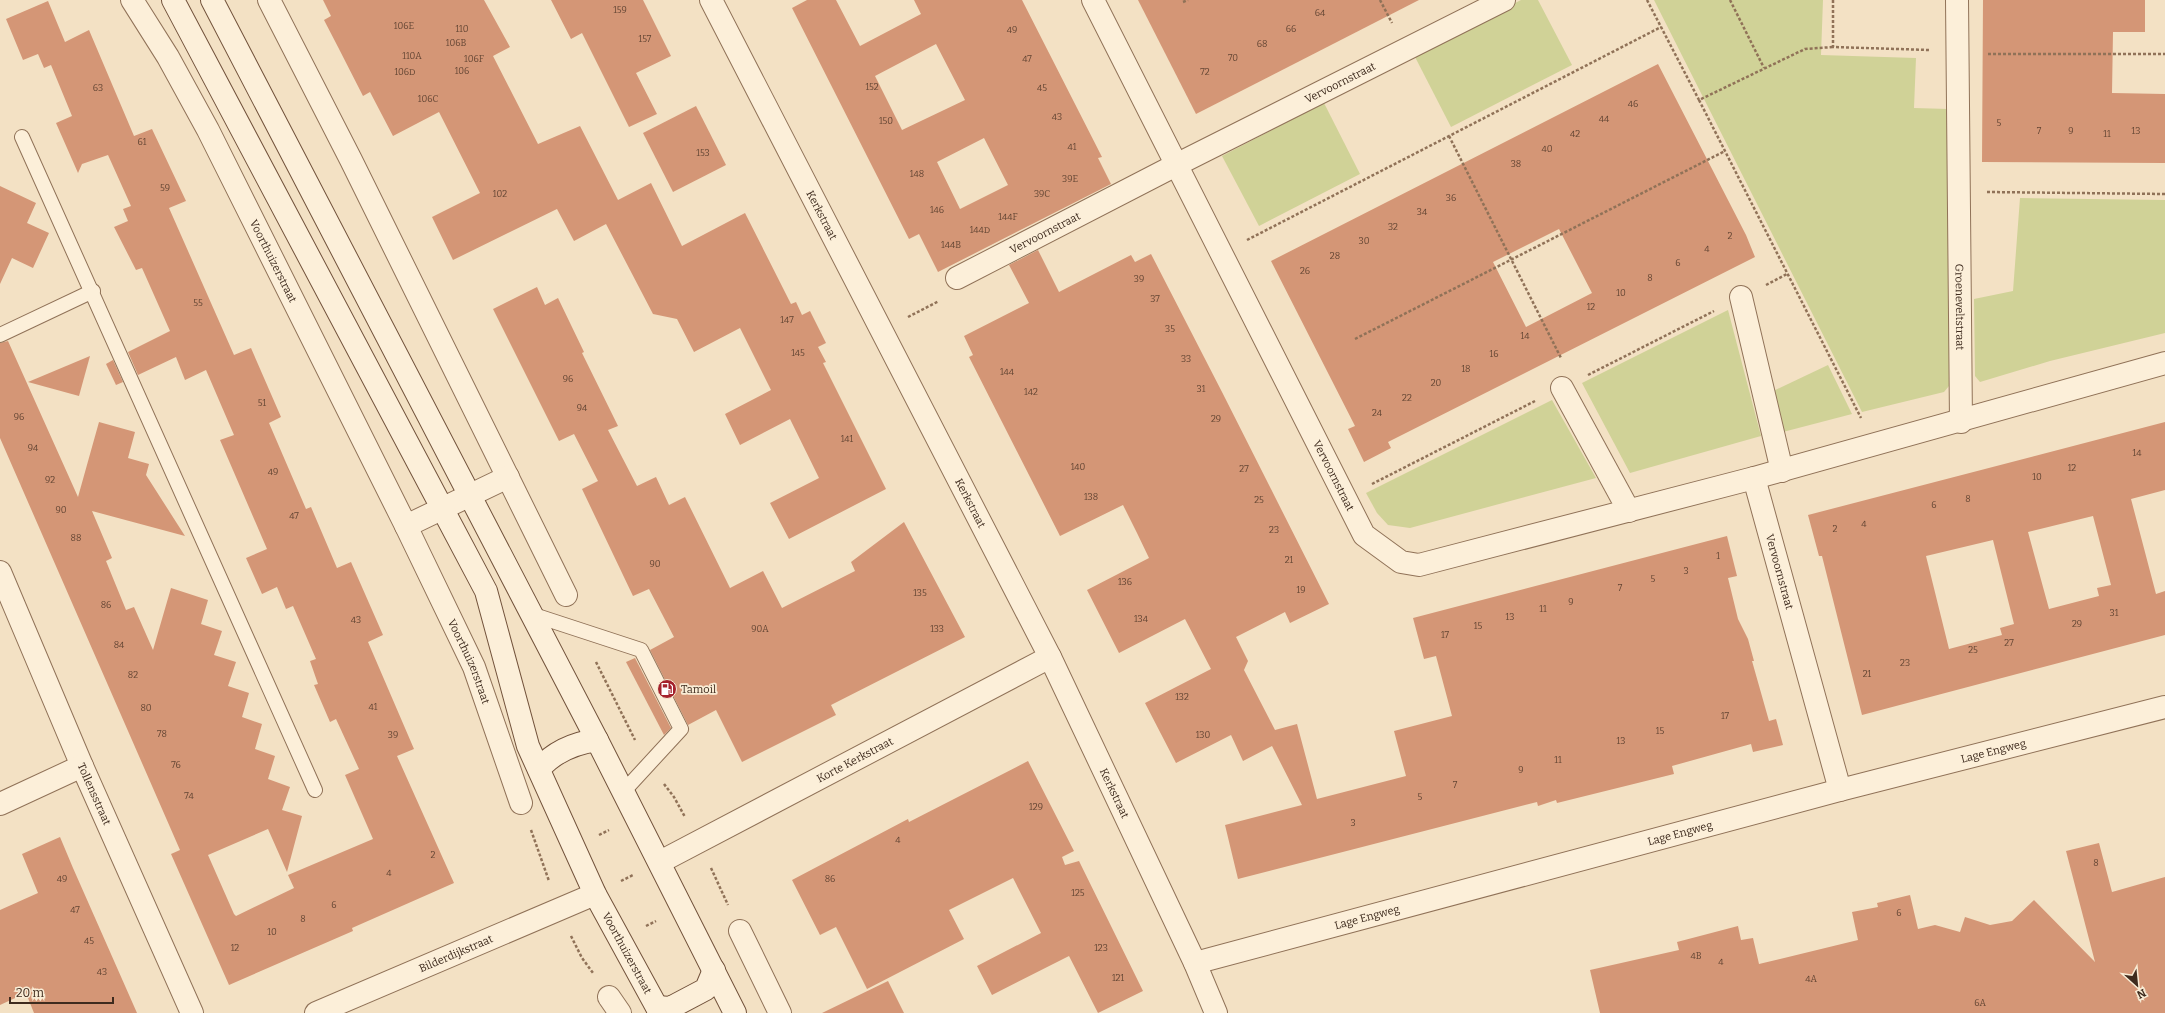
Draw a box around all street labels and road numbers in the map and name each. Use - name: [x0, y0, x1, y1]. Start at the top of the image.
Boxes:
- street label: Vervoornstraat: [1302, 59, 1378, 106]
- street label: Kerkstraat: [804, 188, 840, 242]
- street label: Vervoornstraat: [1008, 209, 1082, 256]
- street label: Voorthuizerstraat: [247, 217, 300, 305]
- street label: Groeneveltstraat: [1953, 264, 1967, 350]
- street label: Vervoornstraat: [1311, 438, 1357, 513]
- street label: Kerkstraat: [952, 476, 989, 530]
- street label: Vervoornstraat: [1763, 533, 1796, 611]
- street label: Voorthuizerstraat: [445, 617, 493, 706]
- street label: Korte Kerkstraat: [814, 734, 895, 785]
- street label: Lage Engweg: [1959, 736, 2027, 765]
- street label: Tollensstraat: [75, 761, 114, 827]
- street label: Kerkstraat: [1097, 766, 1132, 820]
- street label: Lage Engweg: [1646, 818, 1714, 848]
- street label: Lage Engweg: [1333, 902, 1401, 932]
- street label: Voorthuizerstraat: [600, 910, 655, 996]
- street label: Bilderdijkstraat: [417, 932, 495, 975]

